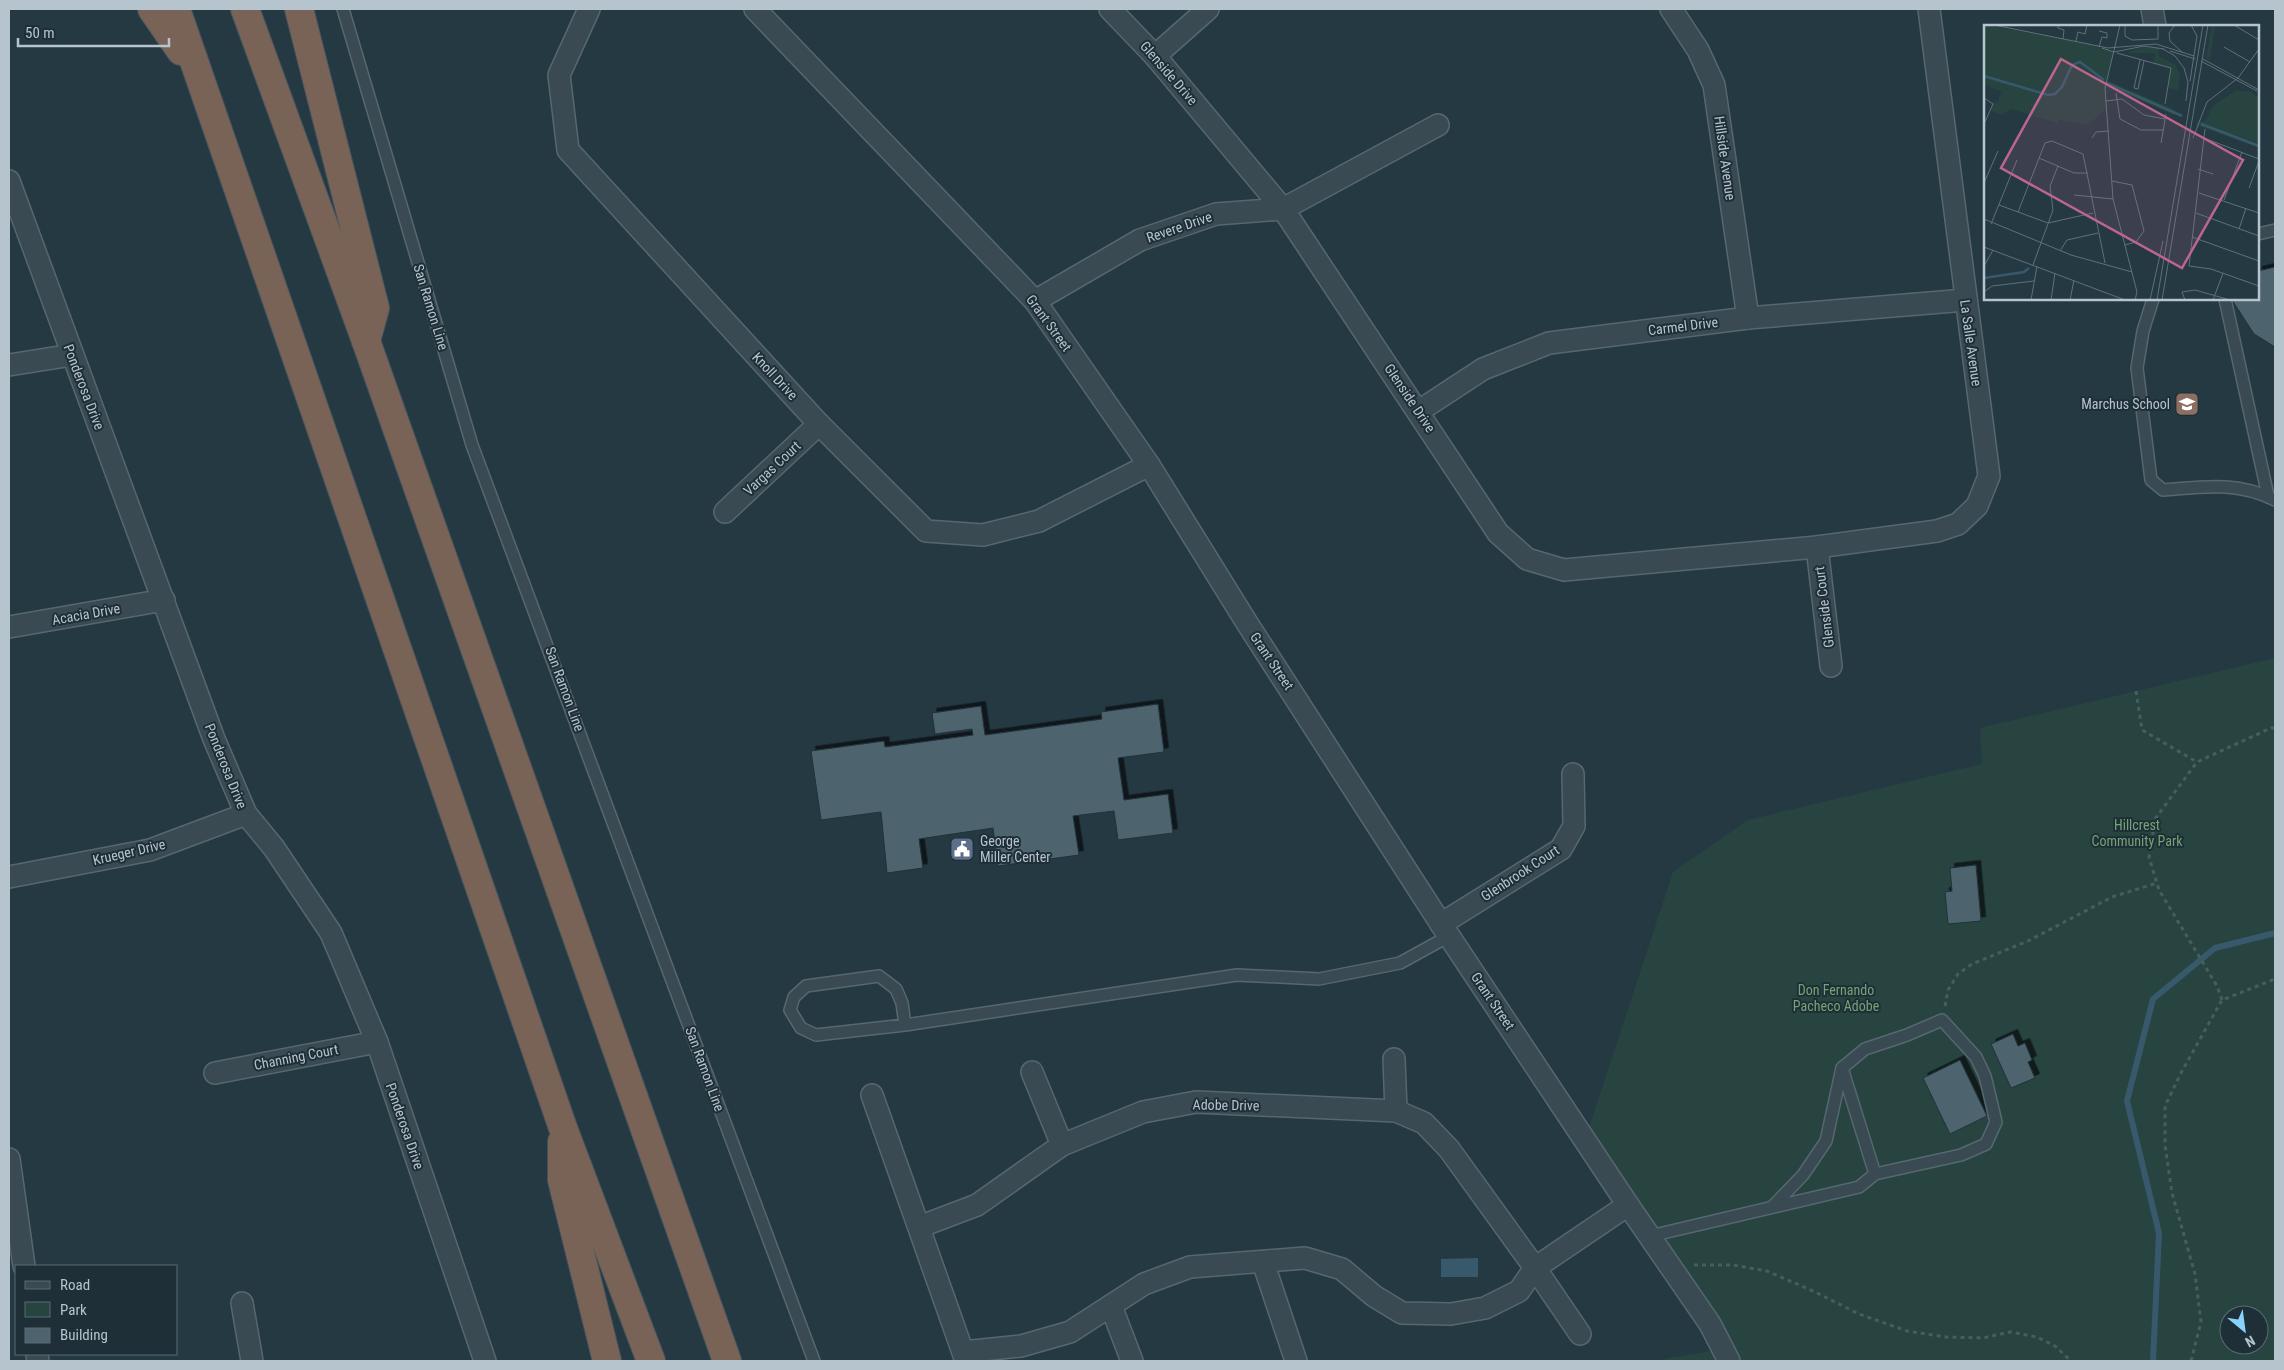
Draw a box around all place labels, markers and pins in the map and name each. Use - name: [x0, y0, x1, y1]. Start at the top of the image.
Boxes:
- school or university icon: Marchus School: [2174, 391, 2200, 417]
- place label: Marchus School: [2081, 396, 2170, 412]
- place label: George Miller Center: [980, 833, 1051, 865]
- public building icon: George Miller Center: [949, 836, 975, 862]

